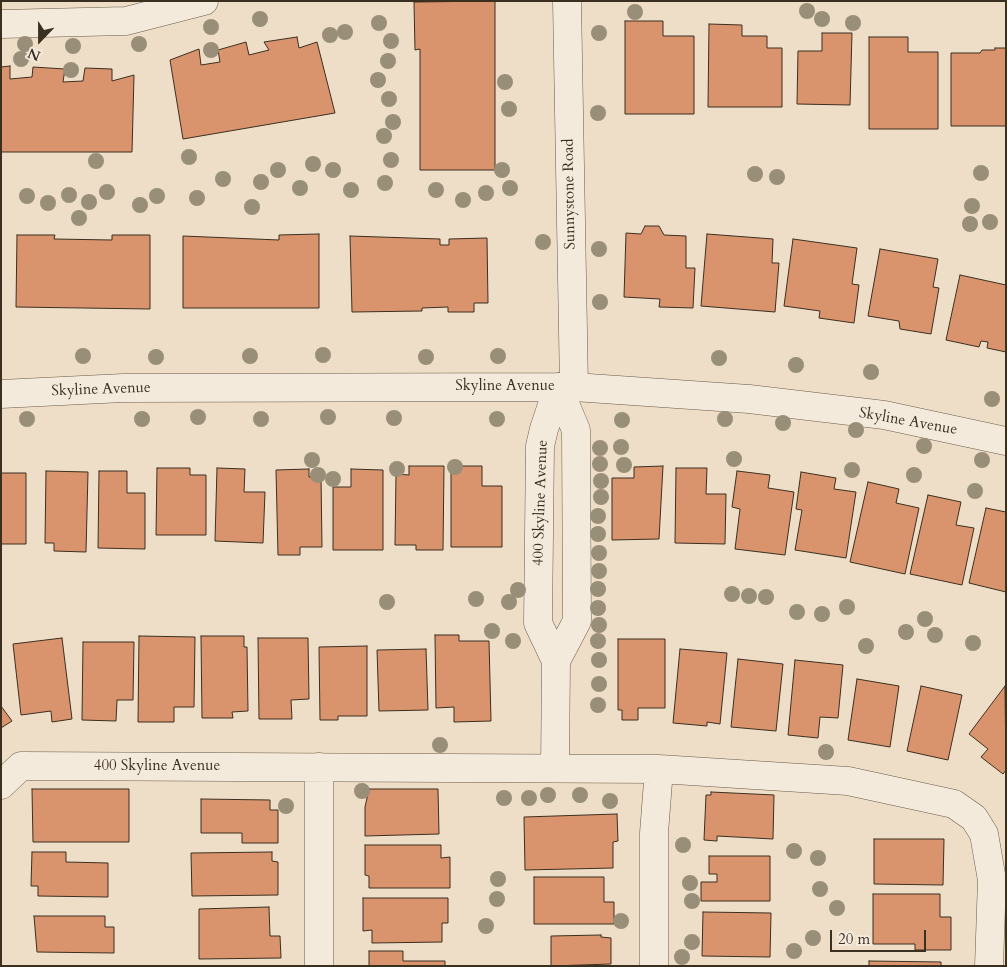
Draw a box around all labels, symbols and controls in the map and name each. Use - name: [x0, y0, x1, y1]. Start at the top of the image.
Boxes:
- north arrow: [15, 15, 65, 65]
- text: N: [25, 43, 43, 65]
- street label: Sunnystone Road: [560, 138, 580, 250]
- street label: Skyline Avenue: [455, 378, 555, 396]
- street label: Skyline Avenue: [51, 379, 151, 401]
- street label: Skyline Avenue: [857, 404, 959, 440]
- street label: 400 Skyline Avenue: [530, 439, 552, 567]
- street label: 400 Skyline Avenue: [94, 758, 220, 776]
- scale bar: [832, 920, 928, 952]
- text: 20 m: [838, 929, 870, 949]

